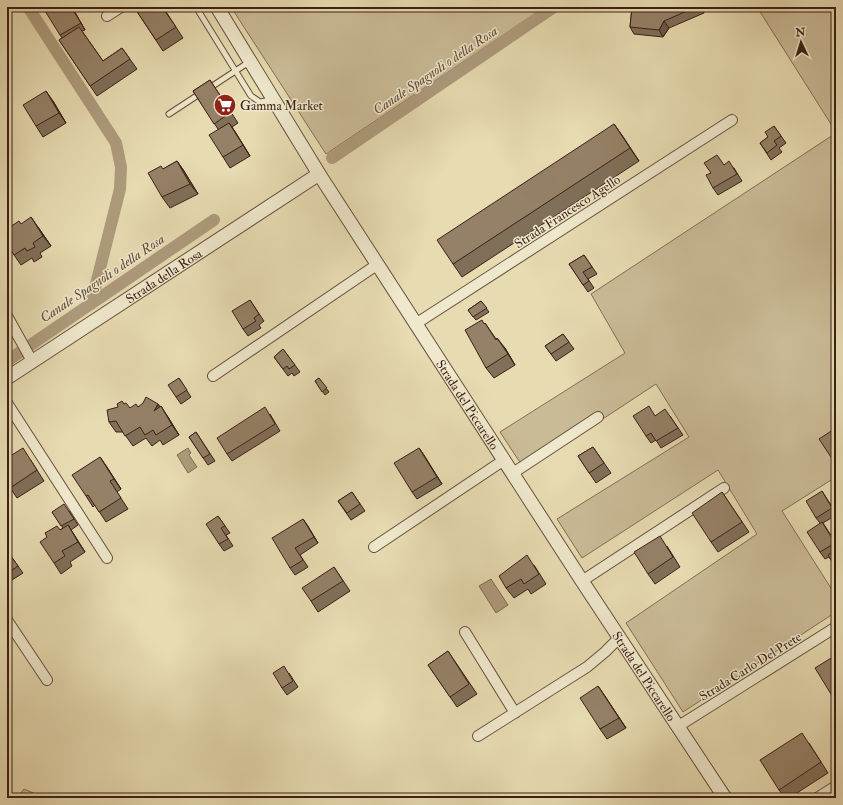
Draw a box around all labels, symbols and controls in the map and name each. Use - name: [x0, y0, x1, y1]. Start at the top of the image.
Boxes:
- water label: Canale Spagnoli o della Rosa: [370, 22, 501, 118]
- north arrow: [781, 22, 821, 62]
- text: N: [794, 26, 807, 39]
- supermarket icon: Gamma Market: [212, 92, 238, 118]
- place label: Gamma Market: [240, 98, 323, 114]
- street label: Strada Francesco Agello: [512, 172, 624, 252]
- water label: Canale Spagnoli o della Rosa: [37, 230, 168, 326]
- street label: Strada della Rosa: [123, 245, 206, 307]
- street label: Strada del Piccarello: [432, 357, 502, 453]
- street label: Strada del Piccarello: [608, 629, 679, 724]
- street label: Strada Carlo Del Prete: [696, 629, 805, 705]

